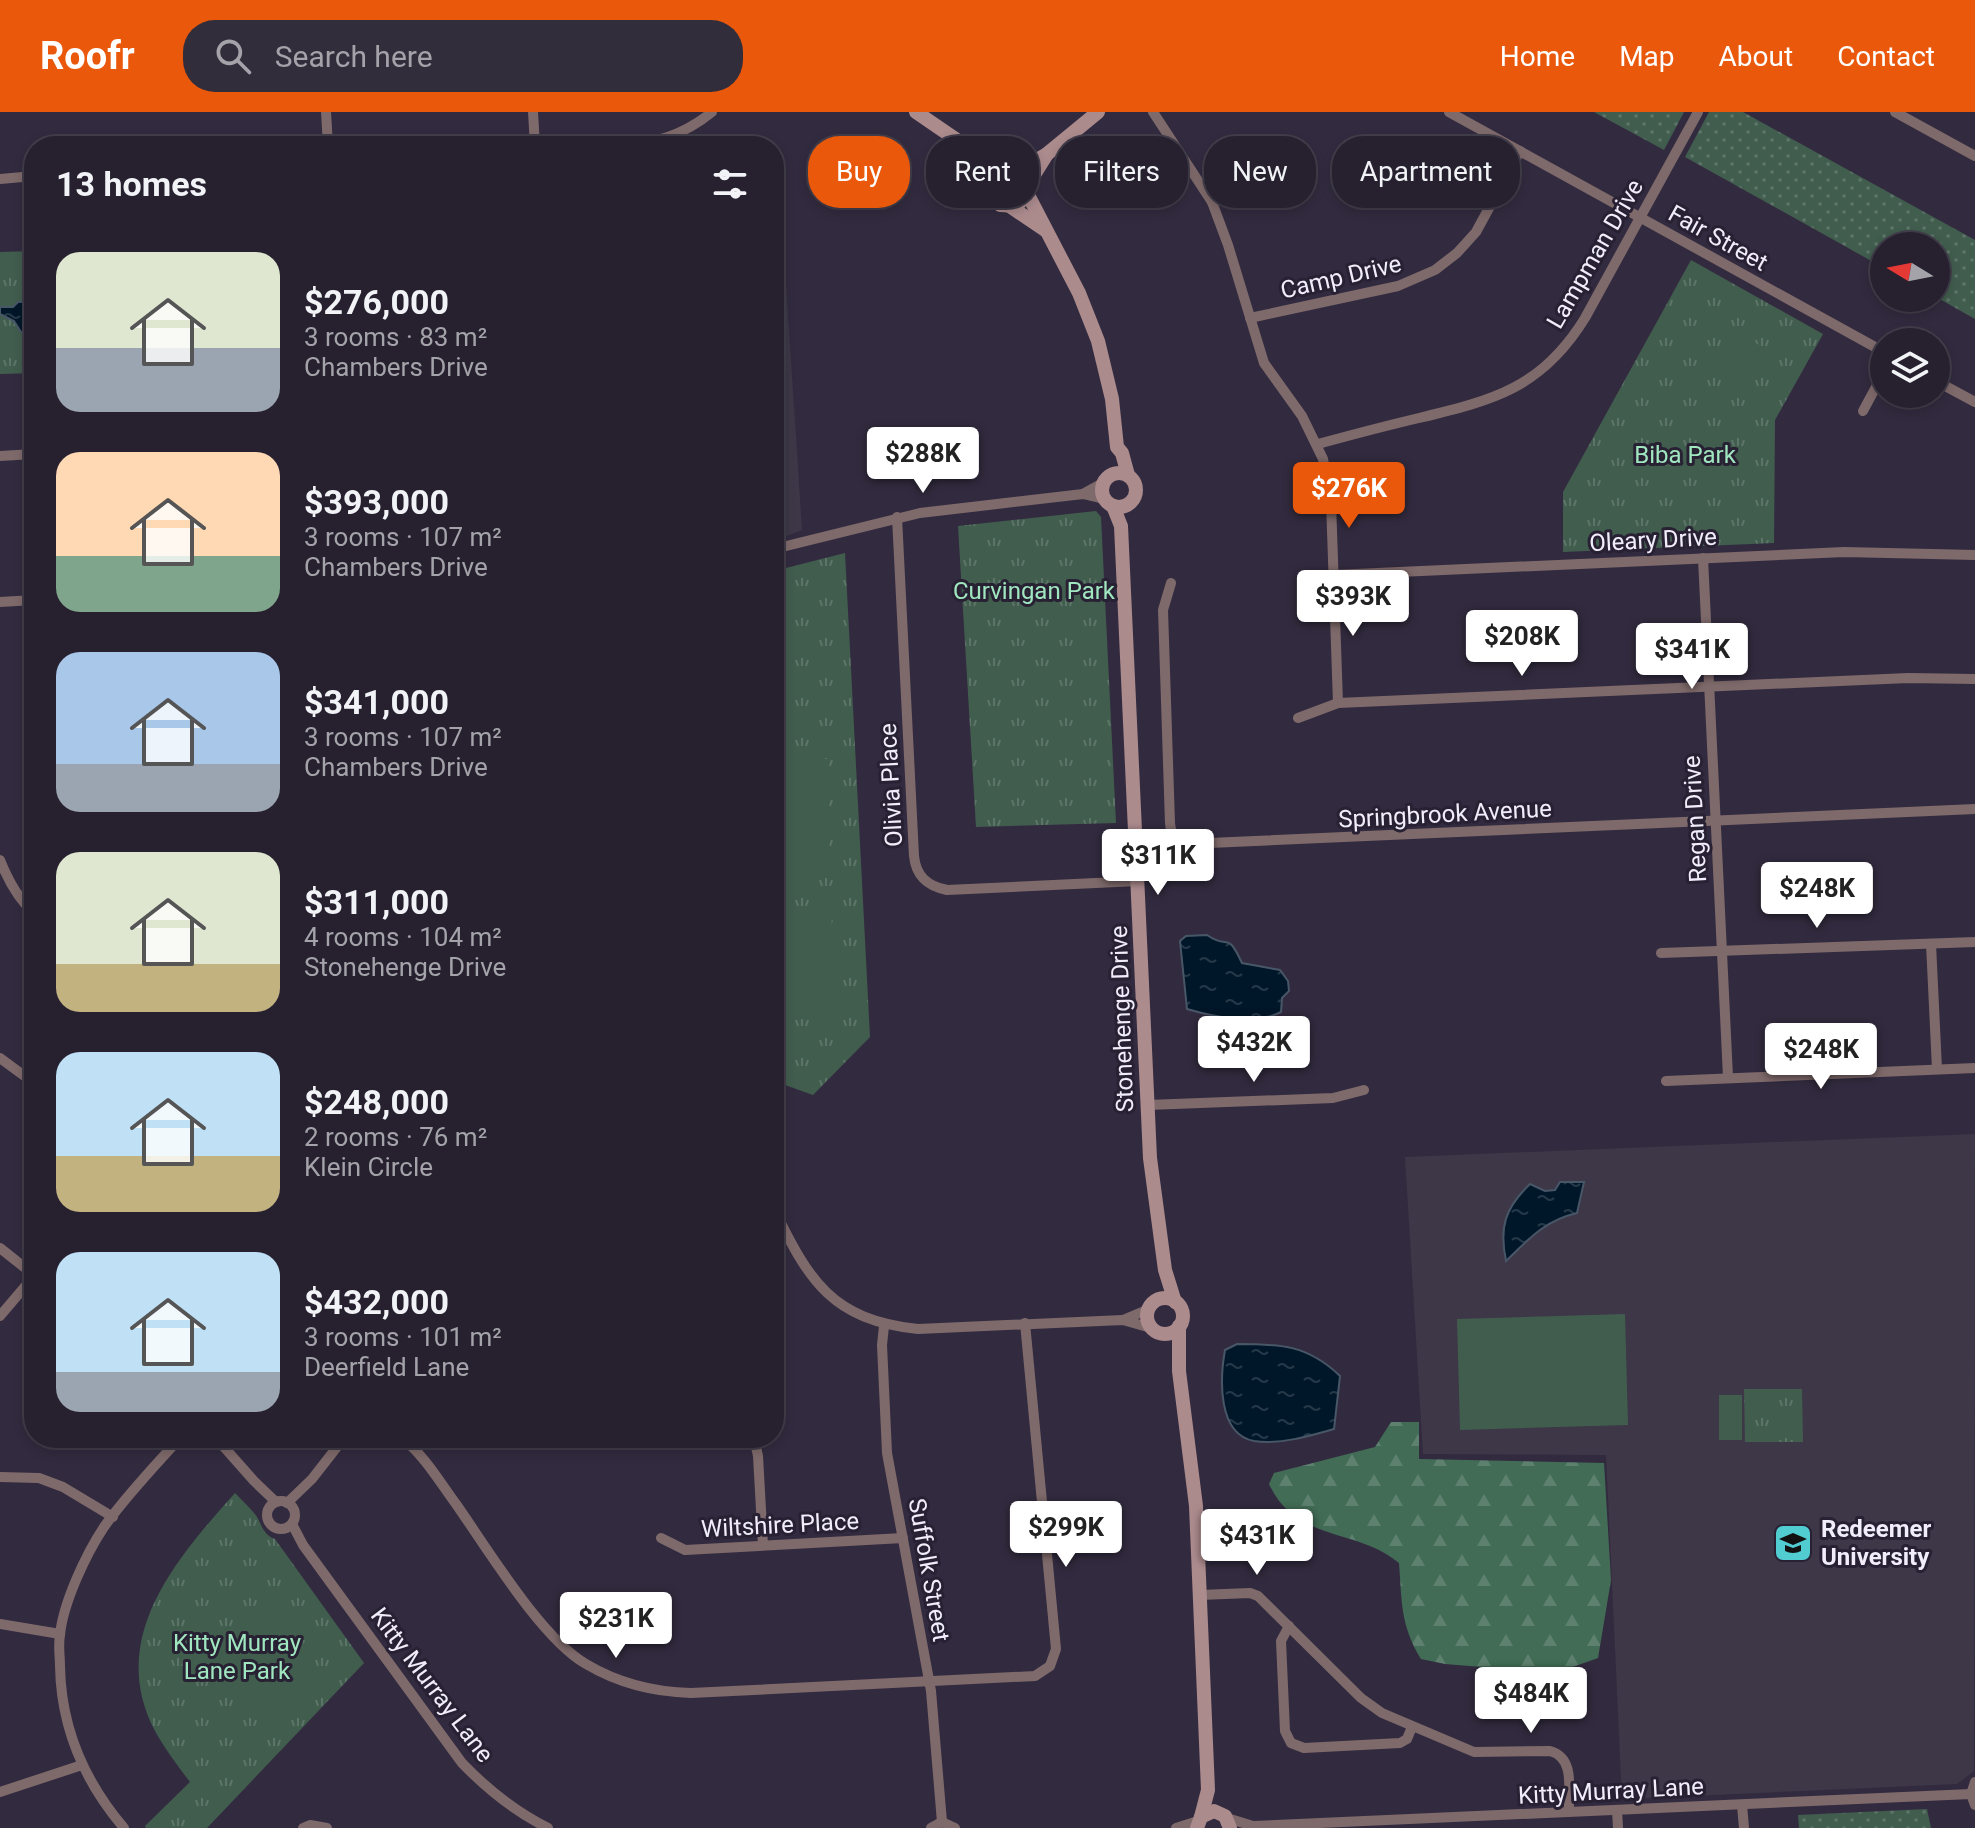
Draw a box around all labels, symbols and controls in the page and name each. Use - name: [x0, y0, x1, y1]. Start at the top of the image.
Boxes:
- search box: [183, 20, 743, 92]
- text: Roofr: [40, 34, 135, 78]
- icon: search: [211, 34, 255, 78]
- text: Search here: [275, 39, 433, 74]
- text: Home: [1500, 40, 1575, 73]
- text: Map: [1619, 40, 1675, 73]
- text: About: [1719, 40, 1793, 73]
- text: Contact: [1837, 40, 1935, 73]
- chip: Buy: [808, 136, 910, 208]
- chip: Rent: [926, 136, 1039, 208]
- chip: Filters: [1055, 136, 1188, 208]
- chip: New: [1204, 136, 1316, 208]
- chip: Apartment: [1332, 136, 1520, 208]
- icon: filters: [708, 162, 752, 206]
- text: 13 homes: [56, 164, 207, 204]
- street label: Lampman Drive: [1541, 174, 1649, 334]
- street label: Fair Street: [1663, 199, 1773, 277]
- north arrow: [1870, 232, 1950, 312]
- map controls: [1870, 232, 1950, 408]
- street label: Camp Drive: [1278, 250, 1404, 304]
- text: $276,000: [304, 282, 449, 322]
- icon: home: [120, 284, 216, 380]
- text: 3 rooms · 83 m²: [304, 322, 487, 352]
- button: layers: [1870, 328, 1950, 408]
- text: Chambers Drive: [304, 352, 488, 382]
- pin: $288K: [867, 427, 979, 495]
- text: $288K: [885, 438, 961, 468]
- park label: Biba Park: [1634, 441, 1737, 469]
- pin: $276K: [1293, 462, 1405, 530]
- text: $276K: [1311, 473, 1387, 503]
- text: $393,000: [304, 482, 449, 522]
- icon: home: [120, 484, 216, 580]
- text: 3 rooms · 107 m²: [304, 522, 502, 552]
- street label: Oleary Drive: [1589, 523, 1717, 557]
- text: Chambers Drive: [304, 552, 488, 582]
- pin: $393K: [1297, 570, 1409, 638]
- park label: Curvingan Park: [953, 577, 1116, 605]
- text: $393K: [1315, 581, 1391, 611]
- pin: $208K: [1466, 610, 1578, 678]
- text: $208K: [1484, 621, 1560, 651]
- pin: $341K: [1636, 623, 1748, 691]
- text: $341K: [1654, 634, 1730, 664]
- text: $341,000: [304, 682, 449, 722]
- icon: home: [120, 684, 216, 780]
- text: 3 rooms · 107 m²: [304, 722, 502, 752]
- street label: Olivia Place: [874, 722, 908, 848]
- text: Chambers Drive: [304, 752, 488, 782]
- street label: Regan Drive: [1678, 755, 1712, 883]
- street label: Springbrook Avenue: [1338, 794, 1552, 834]
- pin: $311K: [1102, 829, 1214, 897]
- text: $311K: [1120, 840, 1196, 870]
- pin: $248K: [1761, 862, 1873, 930]
- text: $248K: [1779, 873, 1855, 903]
- text: $311,000: [304, 882, 449, 922]
- icon: home: [120, 884, 216, 980]
- text: 4 rooms · 104 m²: [304, 922, 502, 952]
- street label: Stonehenge Drive: [1105, 925, 1139, 1113]
- text: Stonehenge Drive: [304, 952, 506, 982]
- pin: $432K: [1198, 1016, 1310, 1084]
- pin: $248K: [1765, 1023, 1877, 1091]
- text: $432K: [1216, 1027, 1292, 1057]
- text: $248K: [1783, 1034, 1859, 1064]
- text: $248,000: [304, 1082, 449, 1122]
- icon: home: [120, 1084, 216, 1180]
- text: 2 rooms · 76 m²: [304, 1122, 487, 1152]
- text: Klein Circle: [304, 1152, 433, 1182]
- text: $432,000: [304, 1282, 449, 1322]
- icon: home: [120, 1284, 216, 1380]
- text: 3 rooms · 101 m²: [304, 1322, 502, 1352]
- text: Deerfield Lane: [304, 1352, 469, 1382]
- street label: Suffolk Street: [903, 1496, 955, 1644]
- pin: $299K: [1010, 1501, 1122, 1569]
- street label: Wiltshire Place: [700, 1507, 860, 1543]
- pin: $431K: [1201, 1509, 1313, 1577]
- text: $299K: [1028, 1512, 1104, 1542]
- place label: Redeemer University: [1821, 1515, 1932, 1571]
- text: $431K: [1219, 1520, 1295, 1550]
- school or university icon: Redeemer University: [1772, 1522, 1814, 1564]
- pin: $231K: [560, 1592, 672, 1660]
- street label: Kitty Murray Lane: [365, 1602, 499, 1768]
- text: $231K: [578, 1603, 654, 1633]
- park label: Kitty Murray Lane Park: [173, 1629, 302, 1685]
- pin: $484K: [1475, 1667, 1587, 1735]
- text: $484K: [1493, 1678, 1569, 1708]
- street label: Kitty Murray Lane: [1517, 1772, 1705, 1810]

